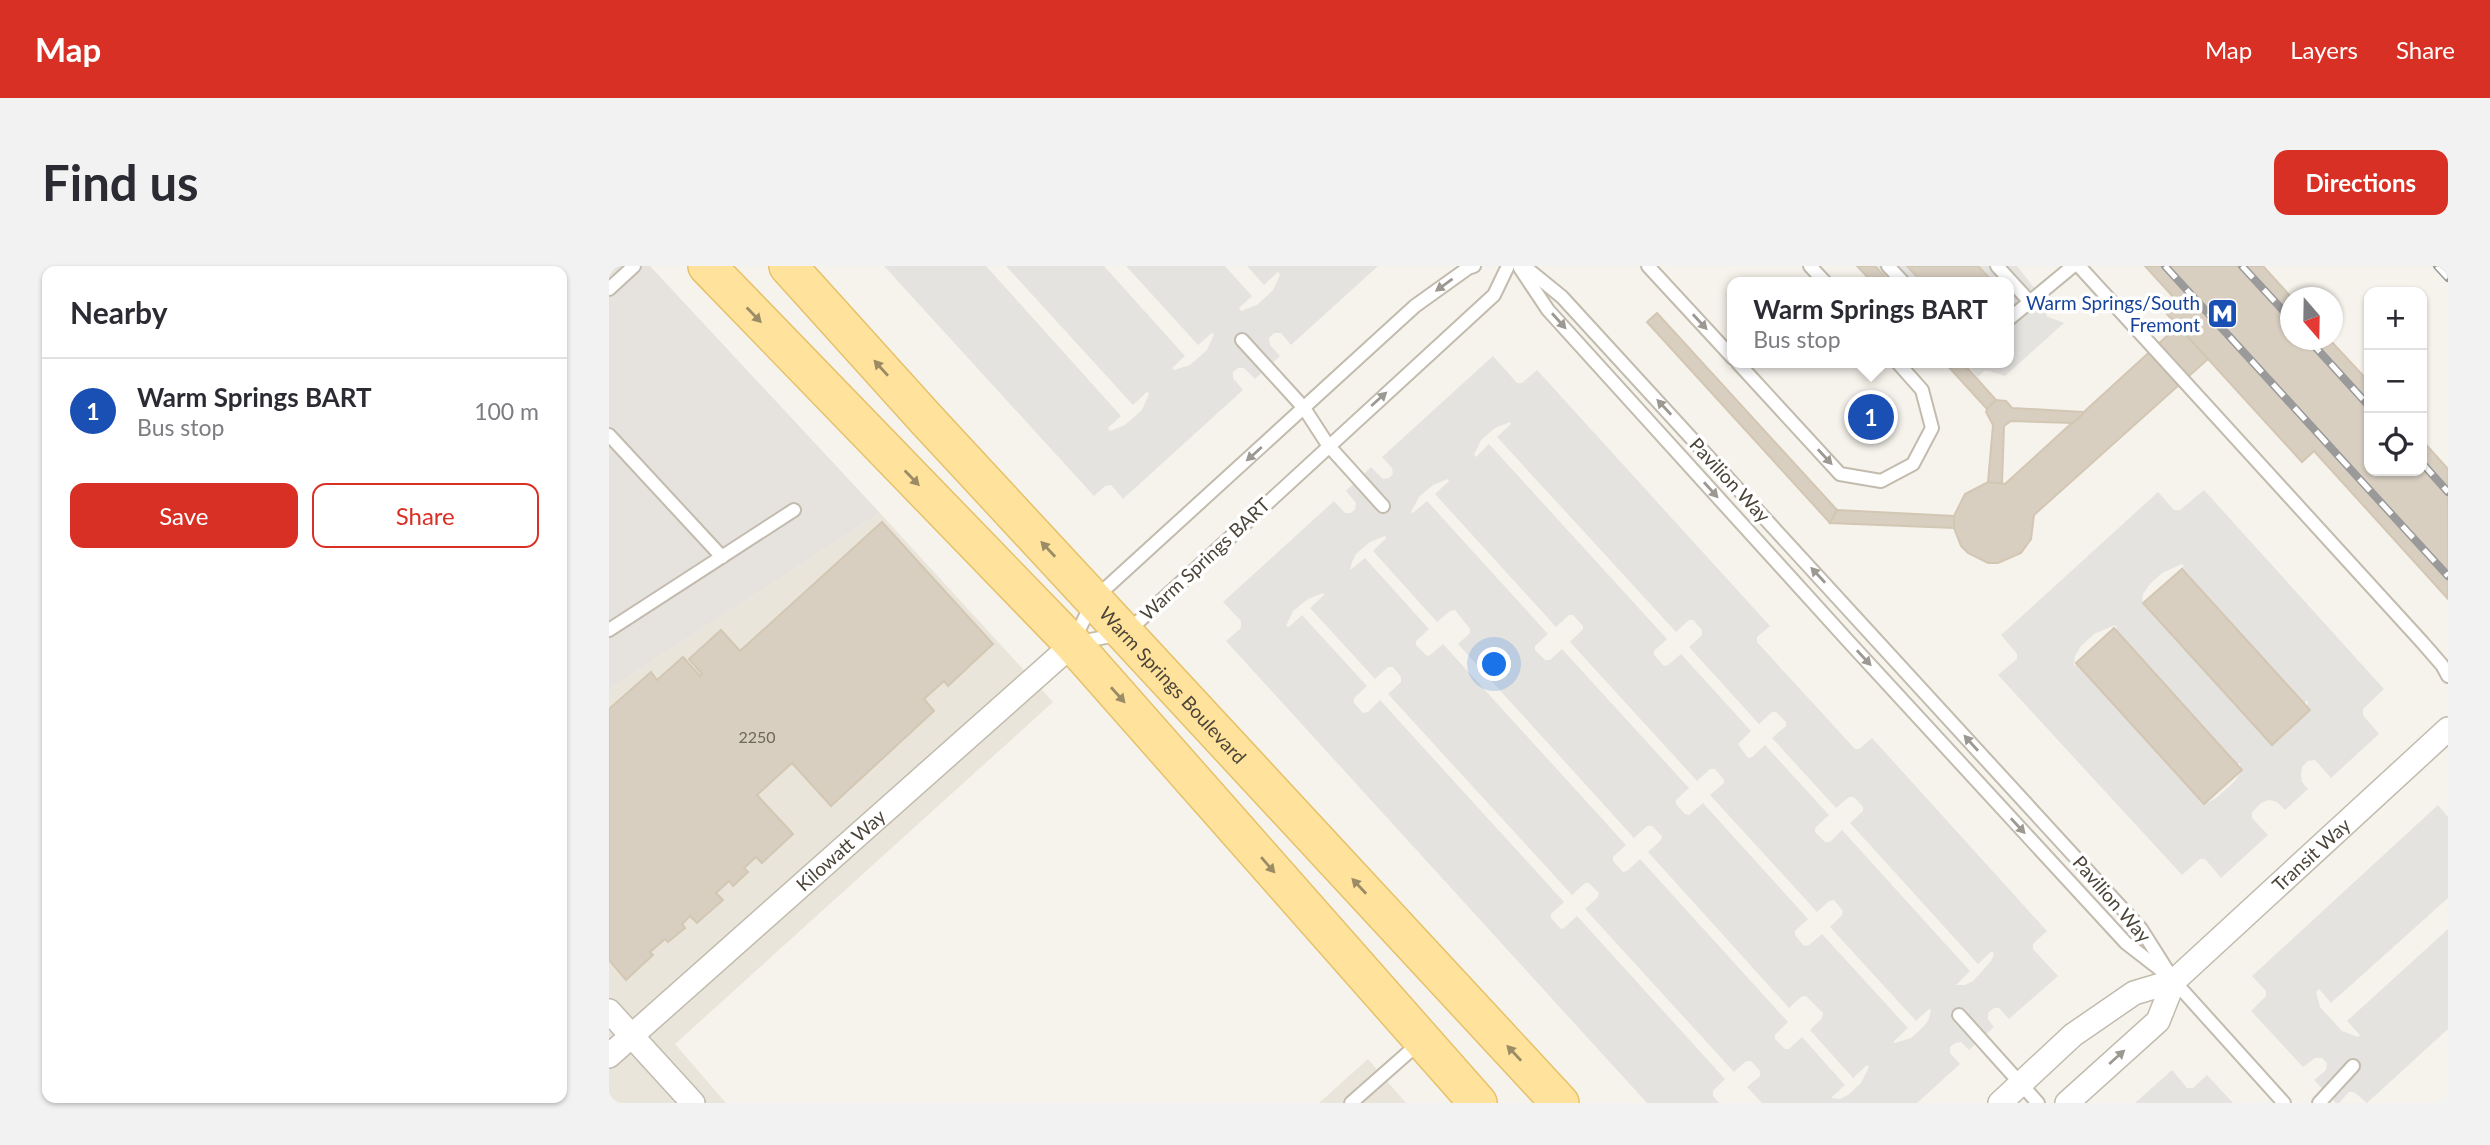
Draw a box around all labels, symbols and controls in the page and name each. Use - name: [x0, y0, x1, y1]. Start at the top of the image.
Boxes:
- text: Map: [35, 29, 101, 69]
- text: Map: [2205, 35, 2252, 64]
- text: Layers: [2290, 35, 2358, 64]
- text: Share: [2396, 35, 2455, 64]
- button: Directions: [2274, 150, 2448, 215]
- text: Find us: [42, 153, 199, 211]
- popup: [1727, 277, 2014, 368]
- one-way arrow: [1435, 278, 1453, 292]
- north arrow: [2280, 287, 2343, 350]
- map controls: [2364, 287, 2427, 476]
- button: +: [2364, 287, 2427, 350]
- place label: Warm Springs/South Fremont: [2026, 291, 2200, 336]
- text: Warm Springs BART: [1753, 293, 1988, 325]
- text: Nearby: [70, 294, 168, 330]
- metro station icon: Warm Springs/South Fremont: [2206, 297, 2240, 331]
- one-way arrow: [746, 306, 762, 323]
- one-way arrow: [1550, 312, 1566, 329]
- one-way arrow: [1691, 313, 1707, 330]
- text: Bus stop: [1753, 325, 1841, 353]
- button: −: [2364, 350, 2427, 413]
- one-way arrow: [873, 360, 889, 377]
- text: Warm Springs BART: [137, 381, 372, 413]
- one-way arrow: [1370, 391, 1388, 407]
- pin: 1: [1848, 391, 1894, 443]
- text: 1: [86, 397, 100, 425]
- text: 100 m: [474, 397, 539, 425]
- one-way arrow: [1657, 399, 1672, 416]
- text: Bus stop: [137, 413, 224, 441]
- button: locate: [2364, 413, 2427, 476]
- street label: Pavilion Way: [1685, 433, 1776, 527]
- one-way arrow: [1245, 446, 1263, 462]
- one-way arrow: [1816, 448, 1832, 465]
- one-way arrow: [904, 470, 921, 487]
- one-way arrow: [1703, 481, 1719, 499]
- button: Save: [70, 483, 298, 548]
- button: Share: [312, 483, 539, 548]
- street label: Warm Springs BART: [1135, 493, 1274, 625]
- one-way arrow: [1040, 540, 1056, 558]
- one-way arrow: [1810, 567, 1826, 584]
- street label: Warm Springs Boulevard: [1095, 602, 1251, 768]
- your location: [1477, 647, 1511, 681]
- one-way arrow: [1856, 649, 1872, 667]
- one-way arrow: [1110, 686, 1126, 704]
- house number: 2250: [738, 727, 776, 746]
- one-way arrow: [1964, 735, 1980, 752]
- street label: Kilowatt Way: [791, 804, 890, 895]
- street label: Transit Way: [2267, 813, 2355, 896]
- one-way arrow: [2010, 817, 2026, 835]
- street label: Pavilion Way: [2068, 851, 2156, 947]
- one-way arrow: [1260, 857, 1276, 874]
- one-way arrow: [1352, 878, 1368, 895]
- one-way arrow: [1506, 1045, 1522, 1062]
- one-way arrow: [2108, 1049, 2126, 1065]

